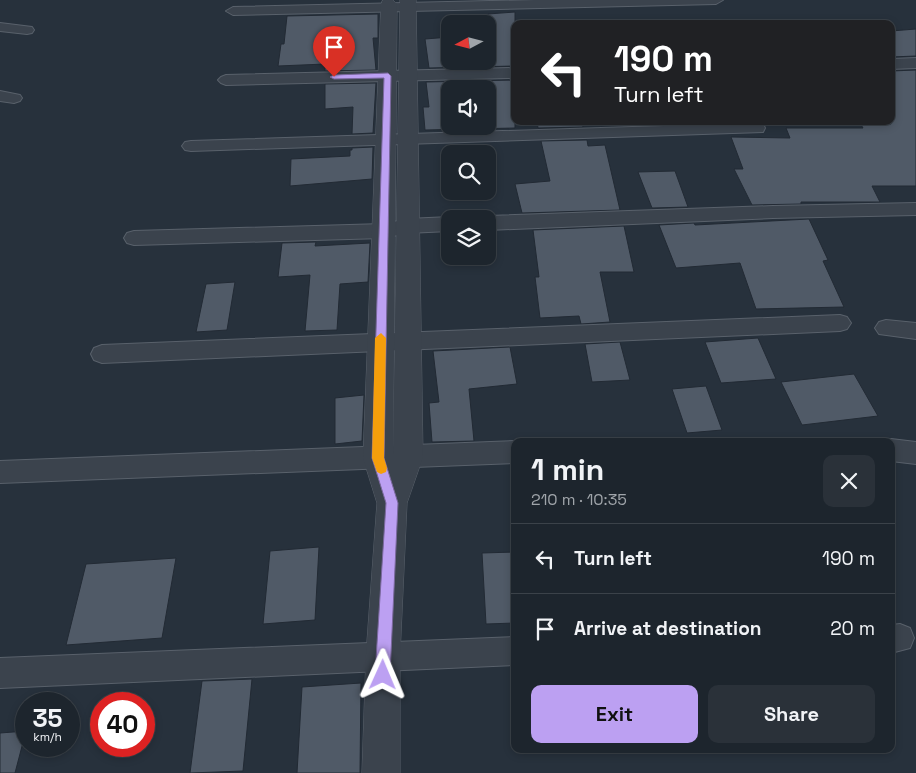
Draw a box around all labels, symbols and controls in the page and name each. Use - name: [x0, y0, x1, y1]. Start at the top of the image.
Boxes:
- north arrow: [441, 15, 496, 70]
- map controls: [441, 15, 496, 265]
- pin: [313, 26, 355, 77]
- icon: arrive: [320, 33, 348, 61]
- text: 190 m: [614, 37, 713, 81]
- icon: left: [531, 40, 596, 105]
- button: sound: [441, 80, 496, 135]
- text: Turn left: [614, 80, 704, 108]
- button: search: [441, 145, 496, 200]
- button: layers: [441, 210, 496, 265]
- text: 1 min: [531, 450, 604, 489]
- button: close: [823, 455, 875, 507]
- text: 210 m · 10:35: [531, 489, 627, 510]
- icon: left: [531, 545, 559, 573]
- text: Turn left: [574, 546, 652, 571]
- text: 190 m: [822, 546, 875, 571]
- icon: arrive: [531, 615, 559, 643]
- text: Arrive at destination: [574, 616, 762, 641]
- text: 20 m: [830, 616, 875, 641]
- position arrow: [356, 648, 408, 700]
- button: Exit: [531, 685, 698, 743]
- button: Share: [708, 685, 875, 743]
- speed limit sign: 40: [90, 692, 155, 757]
- text: 35: [32, 702, 63, 734]
- text: km/h: [33, 729, 62, 745]

